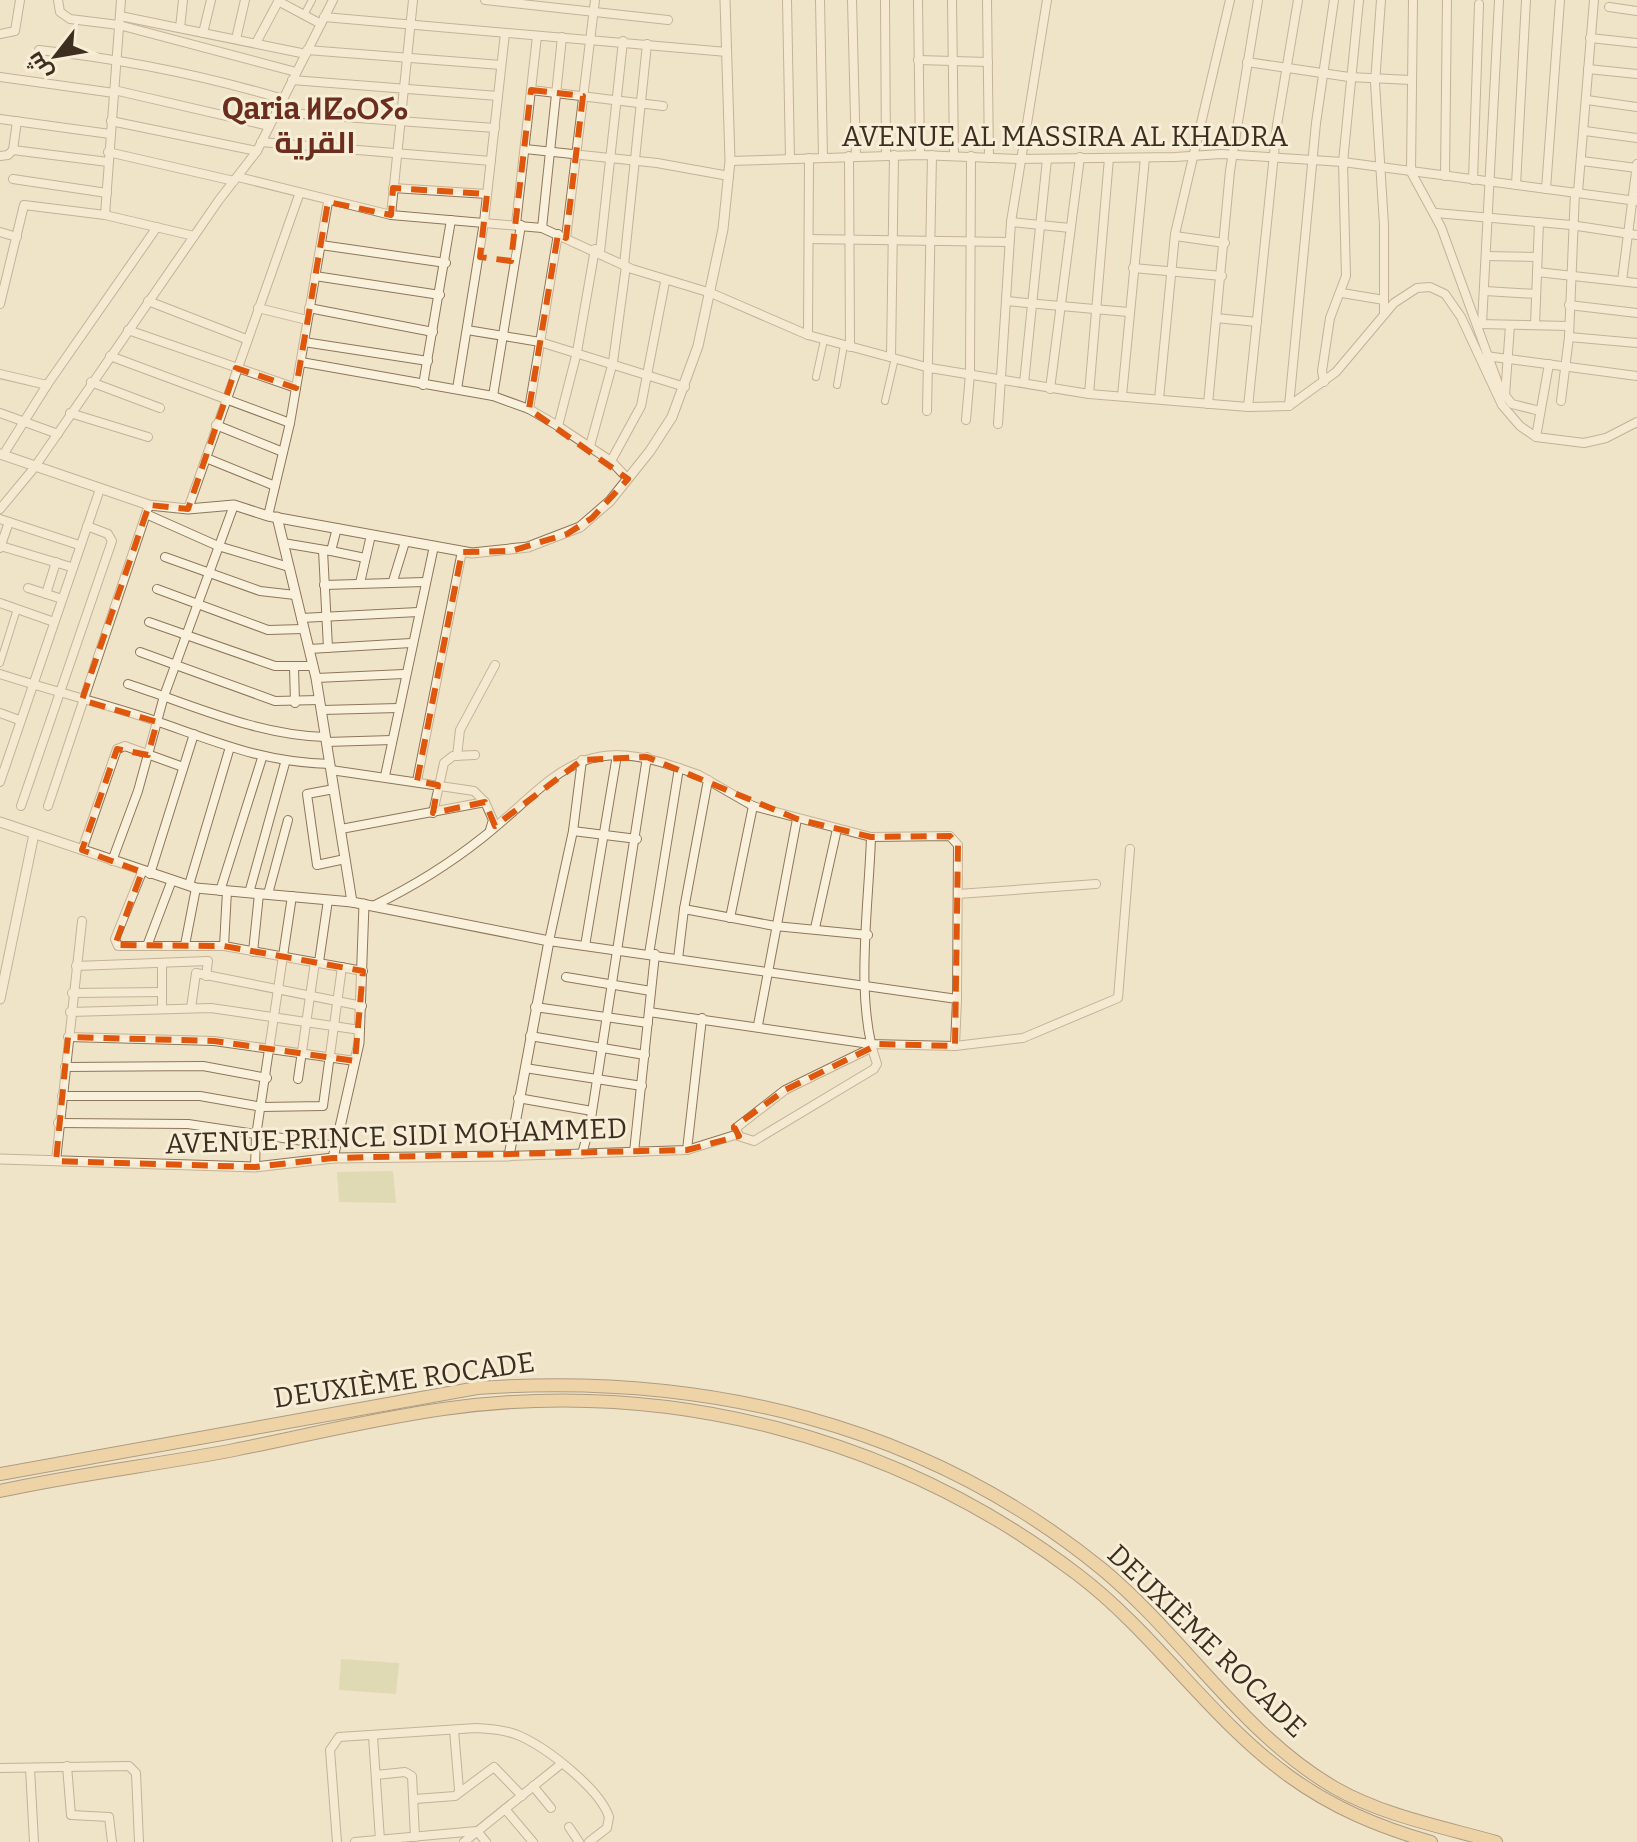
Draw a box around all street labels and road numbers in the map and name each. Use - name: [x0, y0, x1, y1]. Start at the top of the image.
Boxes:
- street label: AVENUE AL MASSIRA AL KHADRA: [842, 120, 1288, 153]
- street label: AVENUE PRINCE SIDI MOHAMMED: [165, 1111, 627, 1161]
- street label: DEUXIÈME ROCADE: [271, 1344, 537, 1415]
- street label: DEUXIÈME ROCADE: [1101, 1537, 1314, 1744]

